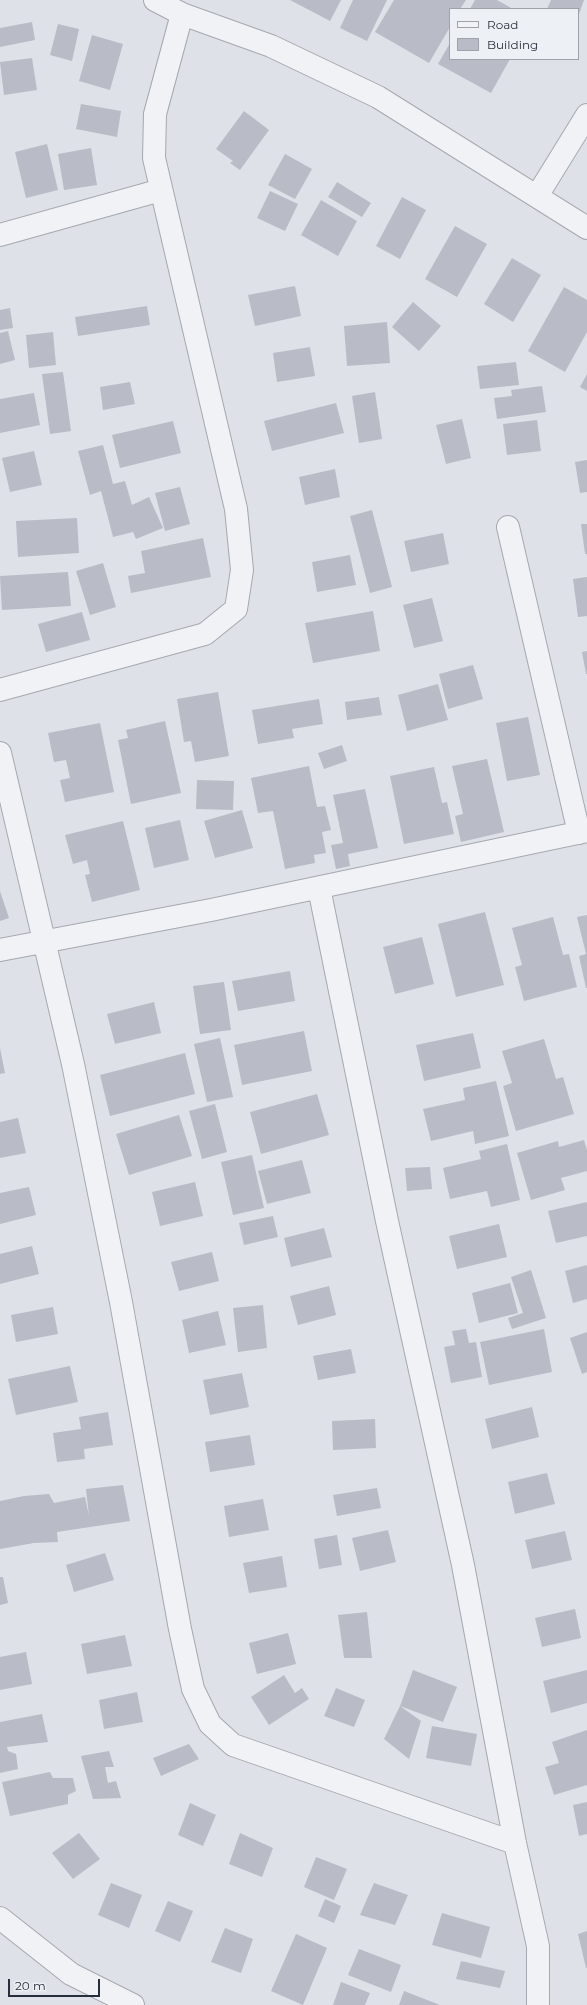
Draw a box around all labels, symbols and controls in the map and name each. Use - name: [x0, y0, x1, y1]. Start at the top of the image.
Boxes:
- legend: [449, 8, 579, 60]
- text: Road: [487, 17, 518, 32]
- text: Building: [487, 37, 538, 52]
- scale bar: [10, 1971, 102, 1997]
- text: 20 m: [15, 1978, 46, 1993]

